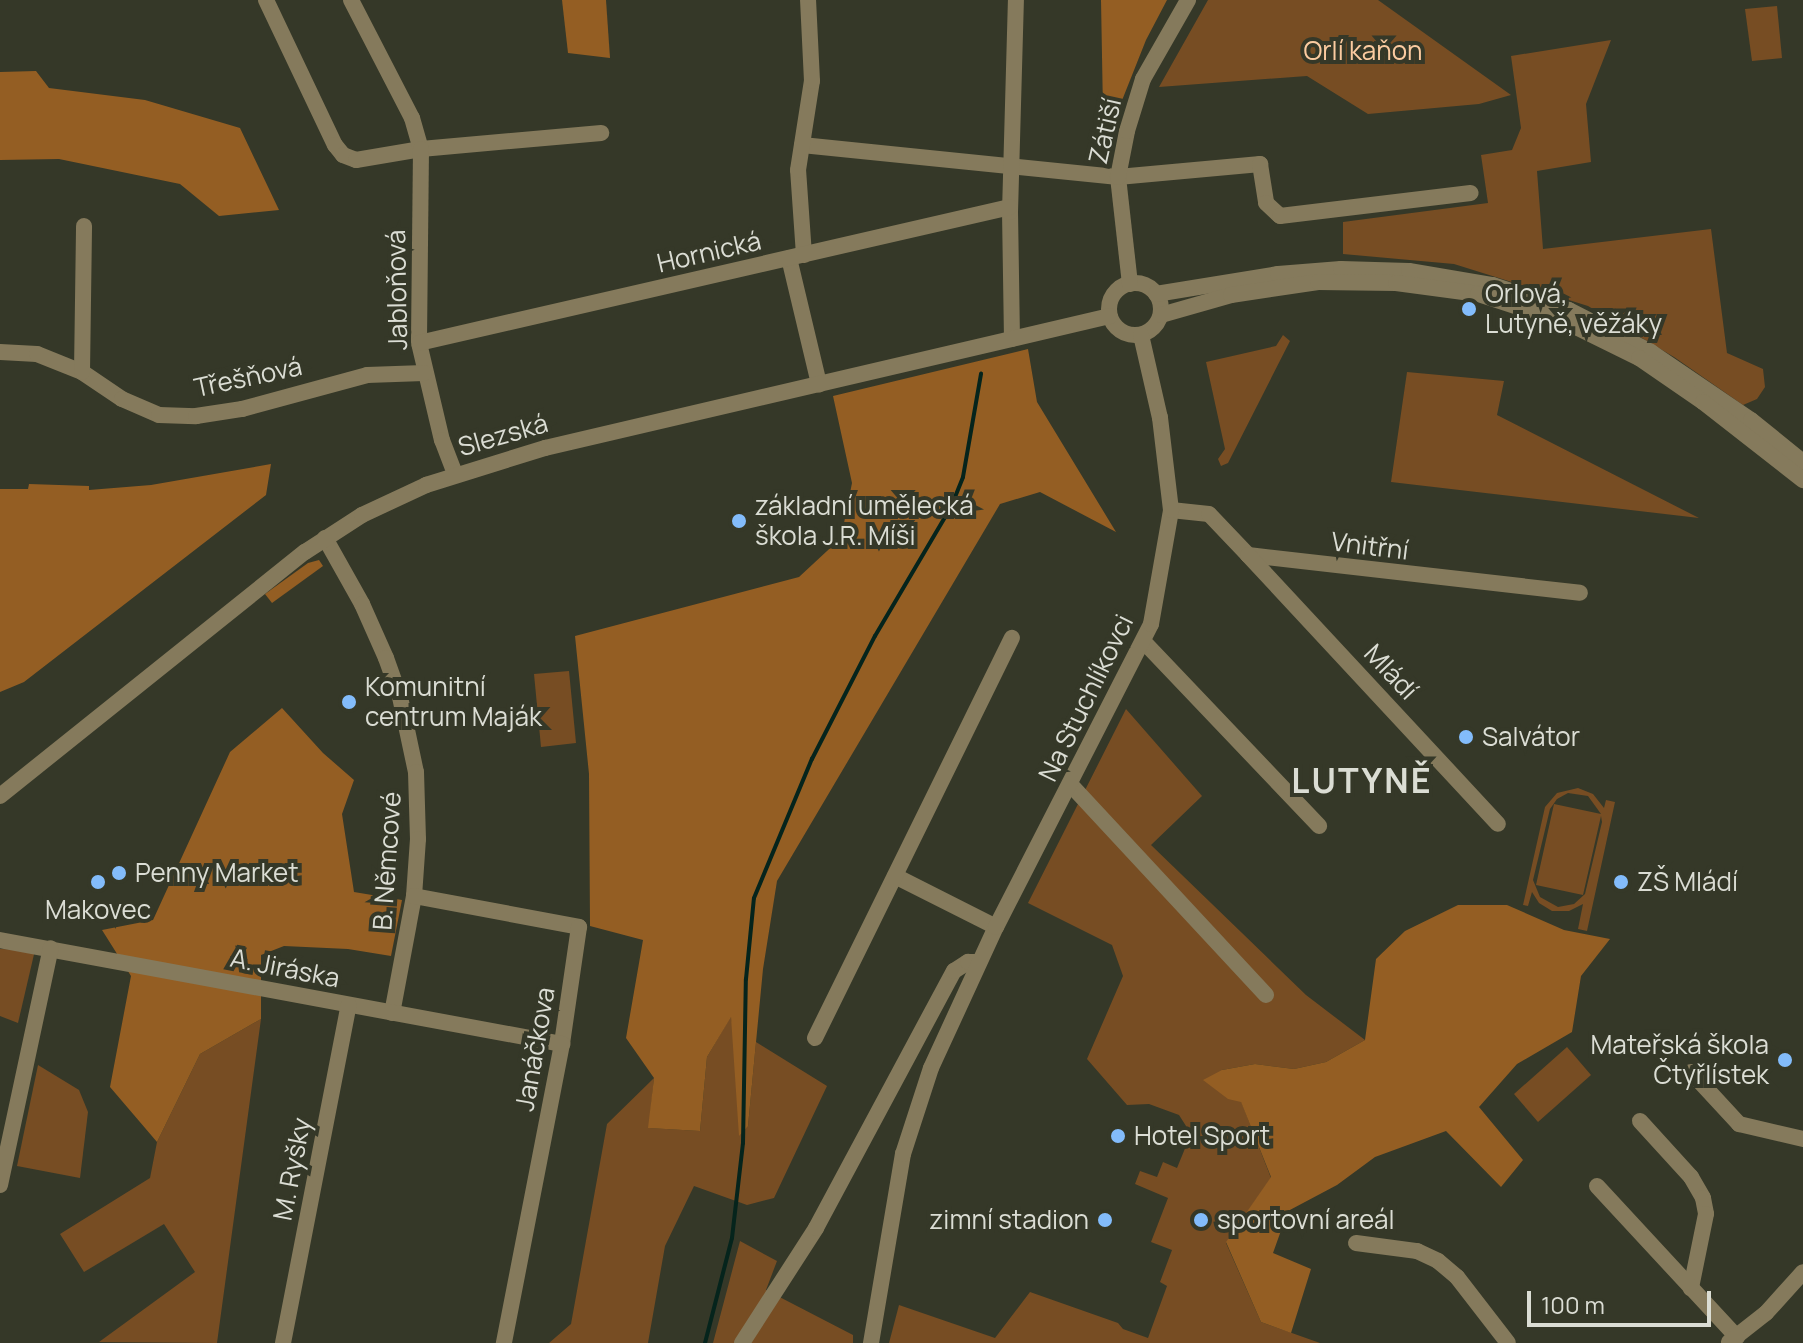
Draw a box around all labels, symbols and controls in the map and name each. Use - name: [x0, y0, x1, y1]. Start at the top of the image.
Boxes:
- park label: Orlí kaňon: [1303, 35, 1423, 67]
- street label: Zátiší: [1082, 95, 1128, 167]
- street label: Hornická: [654, 225, 764, 279]
- street label: Jabloňová: [380, 229, 414, 351]
- place label: Orlová, Lutyně, věžáky: [1485, 278, 1662, 340]
- marker: Orlová, Lutyně, věžáky: [1460, 300, 1478, 318]
- street label: Třešňová: [191, 350, 305, 404]
- street label: Slezská: [454, 407, 552, 463]
- place label: základní umělecká škola J.R. Míši: [755, 490, 974, 552]
- marker: základní umělecká škola J.R. Míši: [730, 512, 748, 530]
- street label: Vnitřní: [1330, 526, 1410, 566]
- street label: Na Stuchlíkovci: [1032, 610, 1140, 786]
- street label: Mládí: [1358, 638, 1424, 706]
- place label: Komunitní centrum Maják: [365, 671, 542, 732]
- marker: Komunitní centrum Maják: [340, 693, 358, 711]
- place label: Salvátor: [1482, 721, 1580, 753]
- marker: Salvátor: [1457, 728, 1475, 746]
- district label: LUTYNĚ: [1291, 761, 1433, 801]
- street label: B. Němcové: [367, 791, 407, 931]
- place label: Penny Market: [135, 857, 299, 889]
- marker: Penny Market: [110, 864, 128, 882]
- place label: ZŠ Mládí: [1637, 866, 1738, 898]
- marker: Makovec: [89, 873, 107, 891]
- marker: ZŠ Mládí: [1612, 873, 1630, 891]
- place label: Makovec: [45, 894, 151, 926]
- street label: A. Jiráska: [228, 942, 342, 994]
- street label: Janáčkova: [509, 985, 561, 1113]
- place label: Mateřská škola Čtyřlístek: [1590, 1029, 1769, 1090]
- marker: Mateřská škola Čtyřlístek: [1776, 1051, 1794, 1069]
- street label: M. Ryšky: [267, 1115, 317, 1223]
- place label: Hotel Sport: [1134, 1120, 1270, 1152]
- marker: Hotel Sport: [1109, 1127, 1127, 1145]
- place label: zimní stadion: [930, 1204, 1089, 1236]
- place label: sportovní areál: [1217, 1204, 1394, 1236]
- marker: zimní stadion: [1096, 1211, 1114, 1229]
- marker: sportovní areál: [1192, 1211, 1210, 1229]
- scale bar: [1531, 1275, 1715, 1325]
- text: 100 m: [1541, 1288, 1605, 1321]

